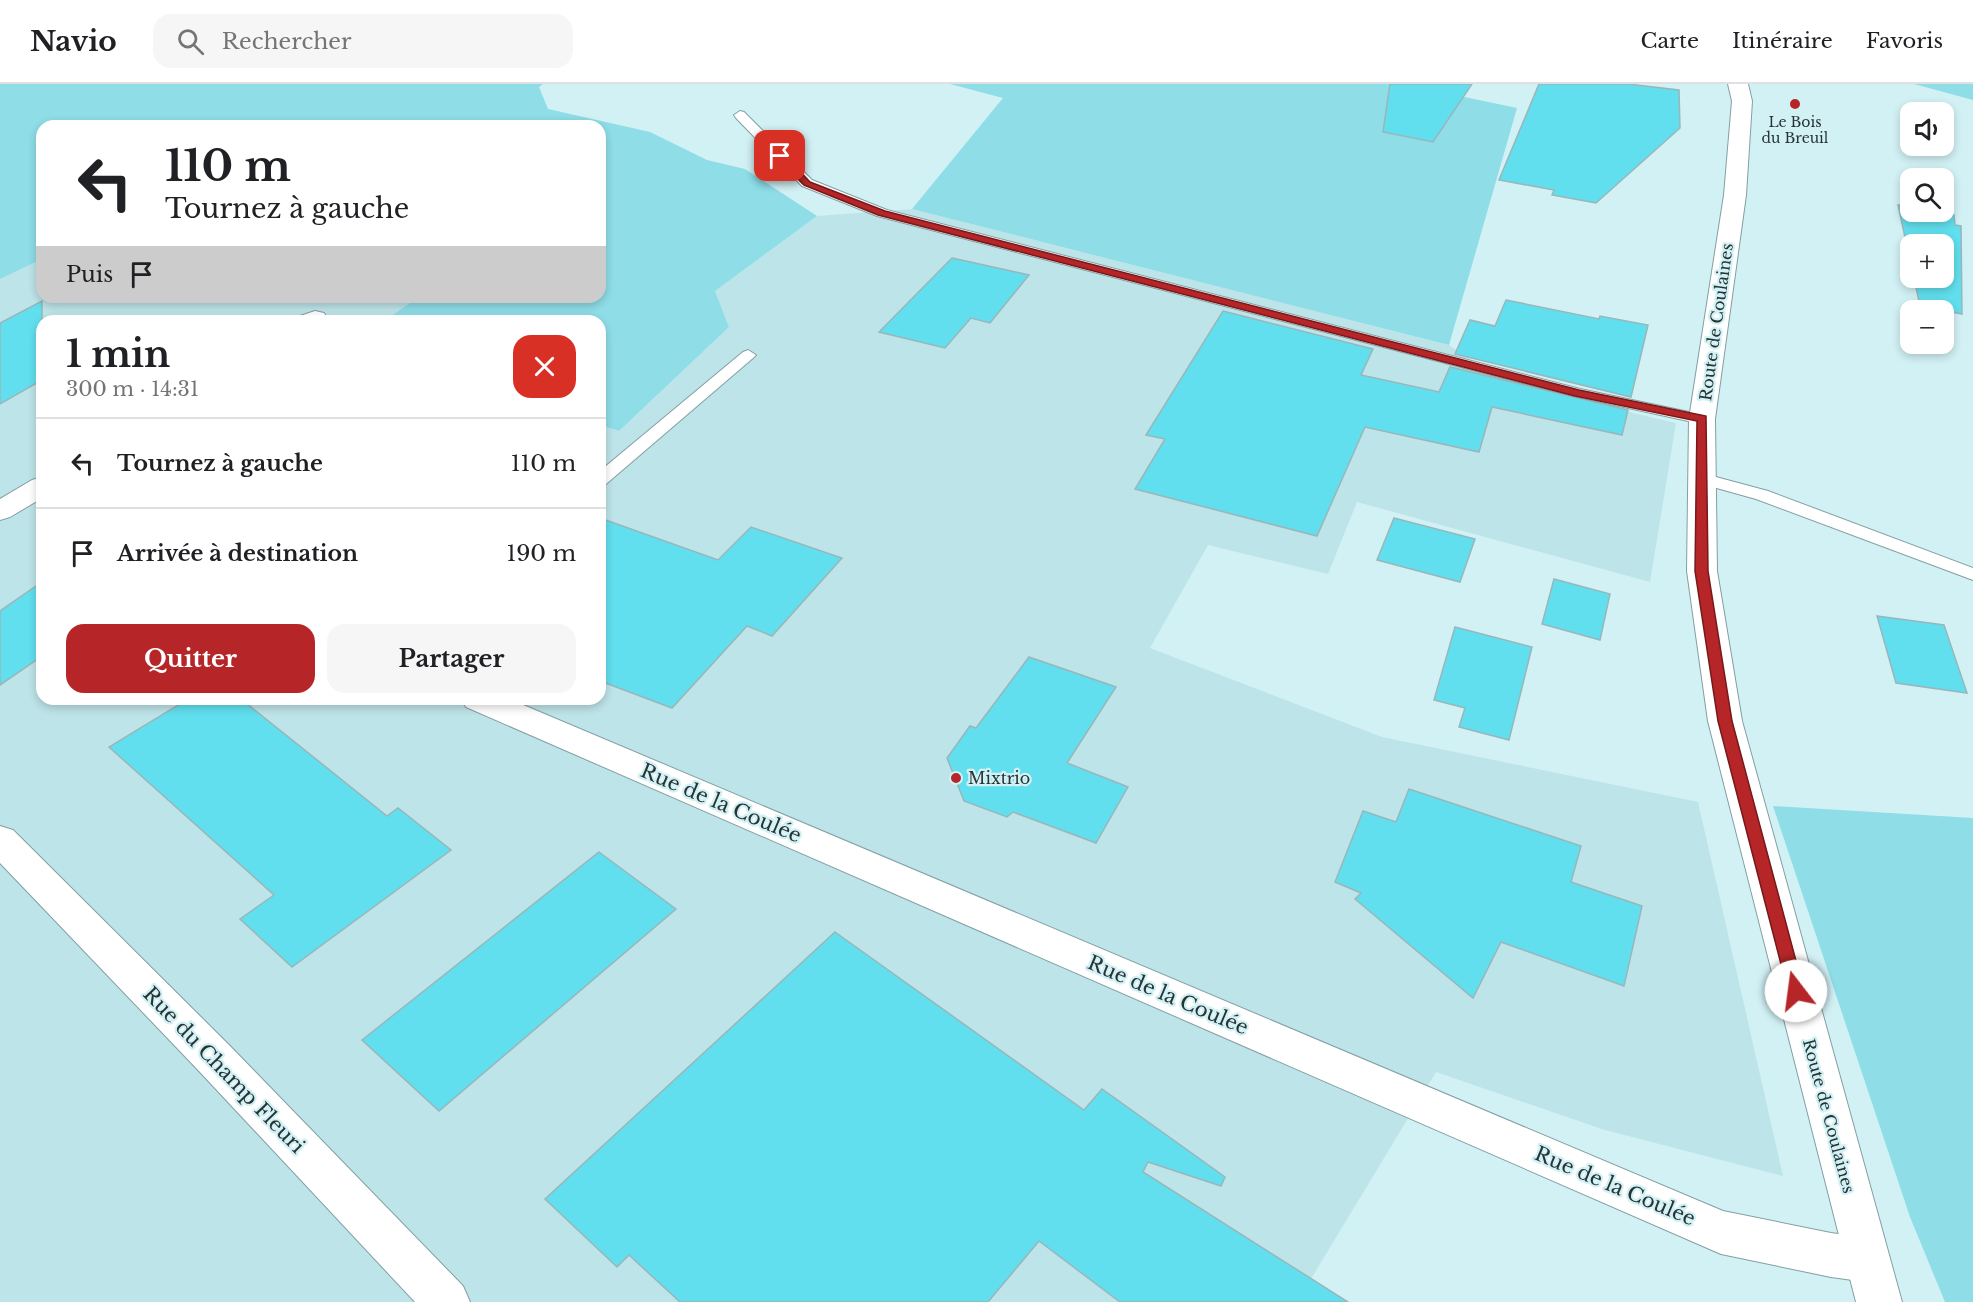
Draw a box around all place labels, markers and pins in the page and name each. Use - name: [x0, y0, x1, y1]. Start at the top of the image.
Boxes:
- marker: Le Bois du Breuil: [1788, 97, 1802, 111]
- place label: Le Bois du Breuil: [1762, 113, 1829, 147]
- pin: [754, 130, 805, 181]
- place label: Mixtrio: [968, 768, 1030, 788]
- marker: Mixtrio: [949, 771, 963, 785]

